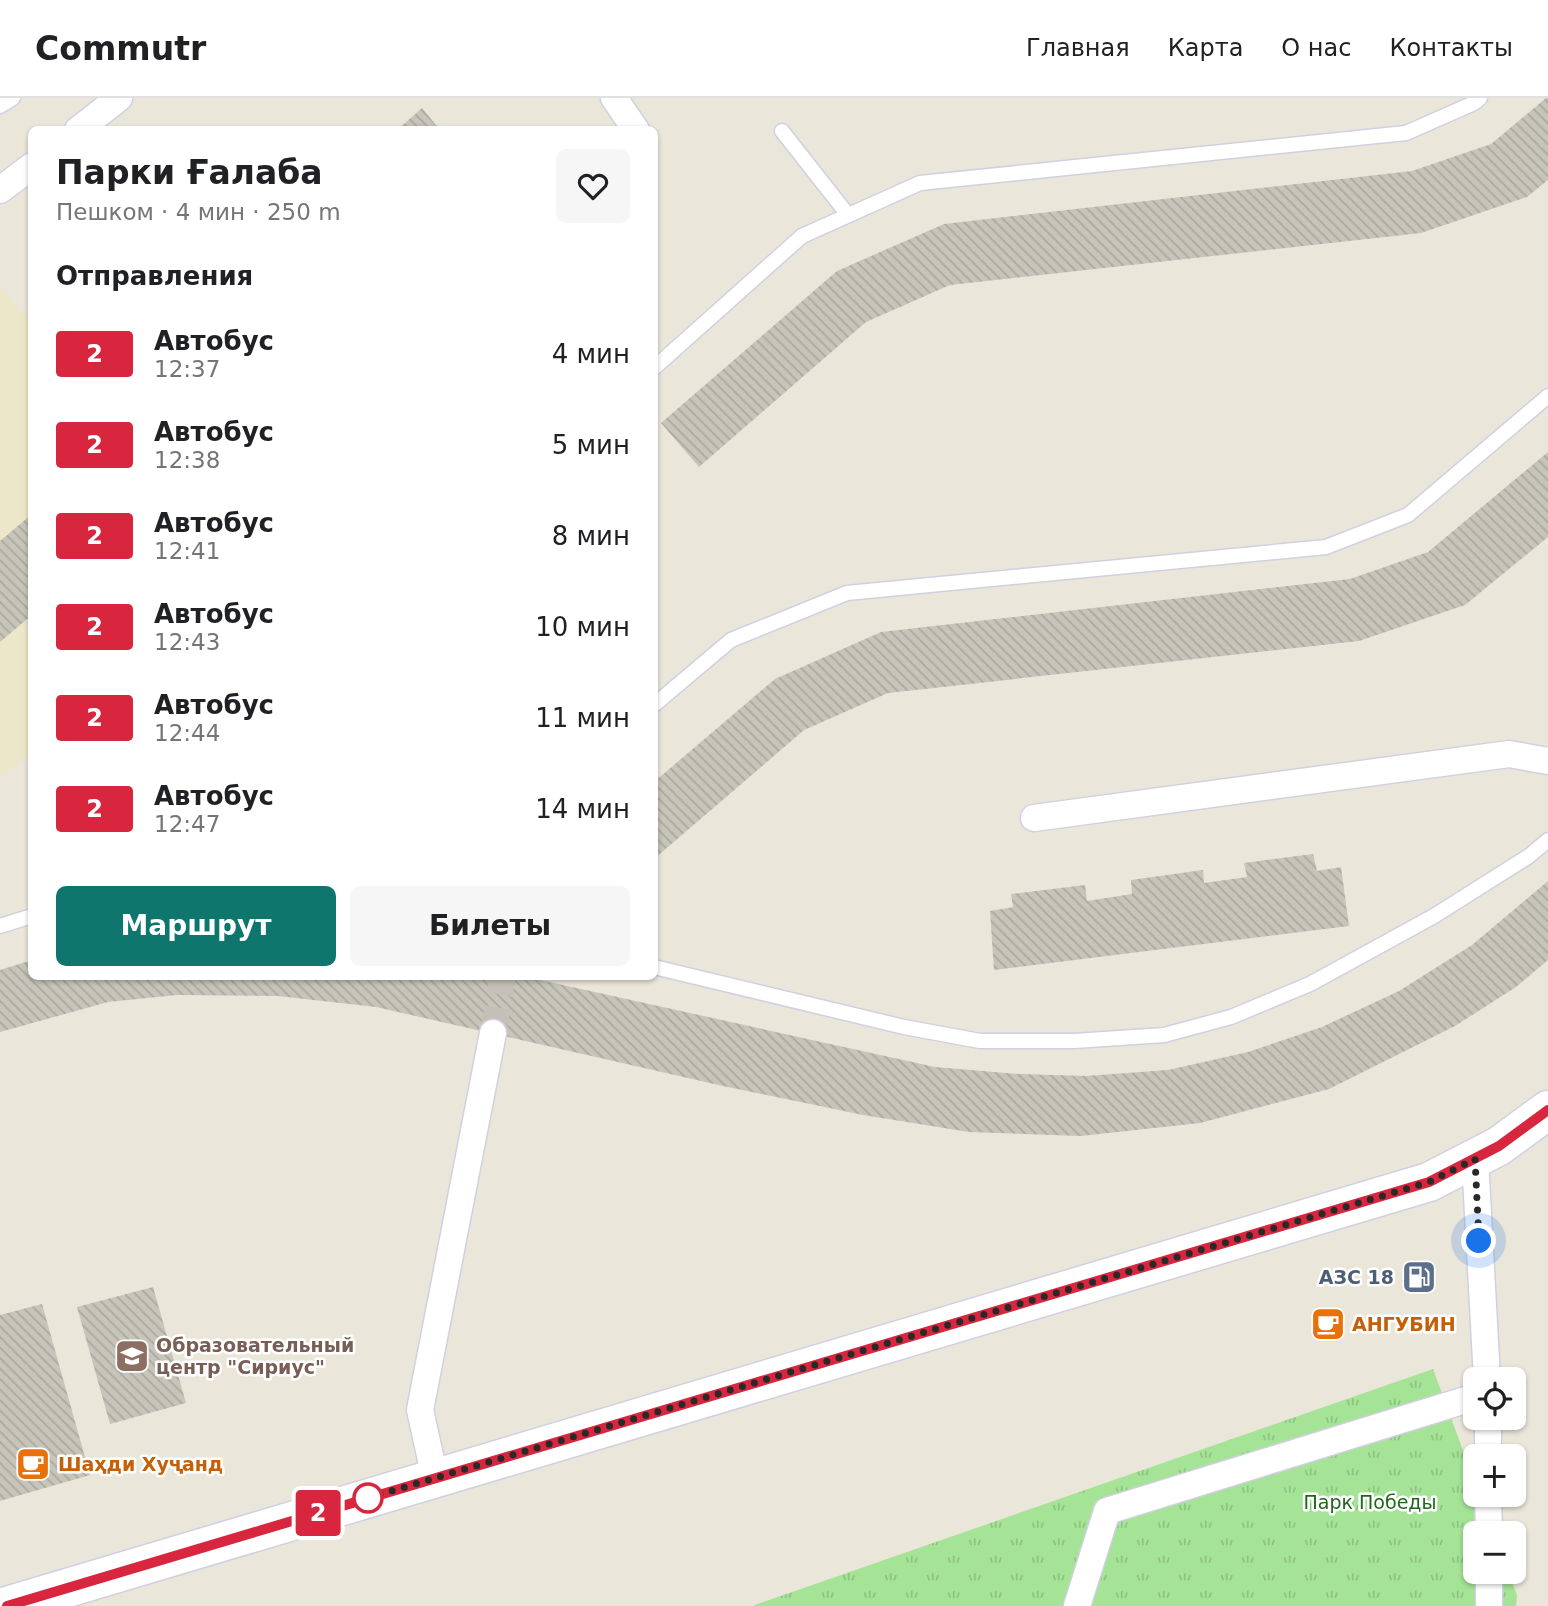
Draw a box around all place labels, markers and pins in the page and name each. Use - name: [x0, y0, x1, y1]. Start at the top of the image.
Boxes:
- fuel station icon: АЗС 18: [1400, 1258, 1438, 1296]
- place label: АЗС 18: [1319, 1266, 1394, 1288]
- cafe icon: АНГУБИН: [1309, 1305, 1347, 1343]
- place label: АНГУБИН: [1352, 1313, 1456, 1335]
- place label: Образовательный центр "Сириус": [156, 1334, 354, 1378]
- school or university icon: Образовательный центр "Сириус": [113, 1337, 151, 1375]
- cafe icon: Шаҳди Хуҷанд: [14, 1445, 52, 1483]
- place label: Шаҳди Хуҷанд: [58, 1453, 223, 1475]
- unlabelled marker: [353, 1483, 383, 1513]

